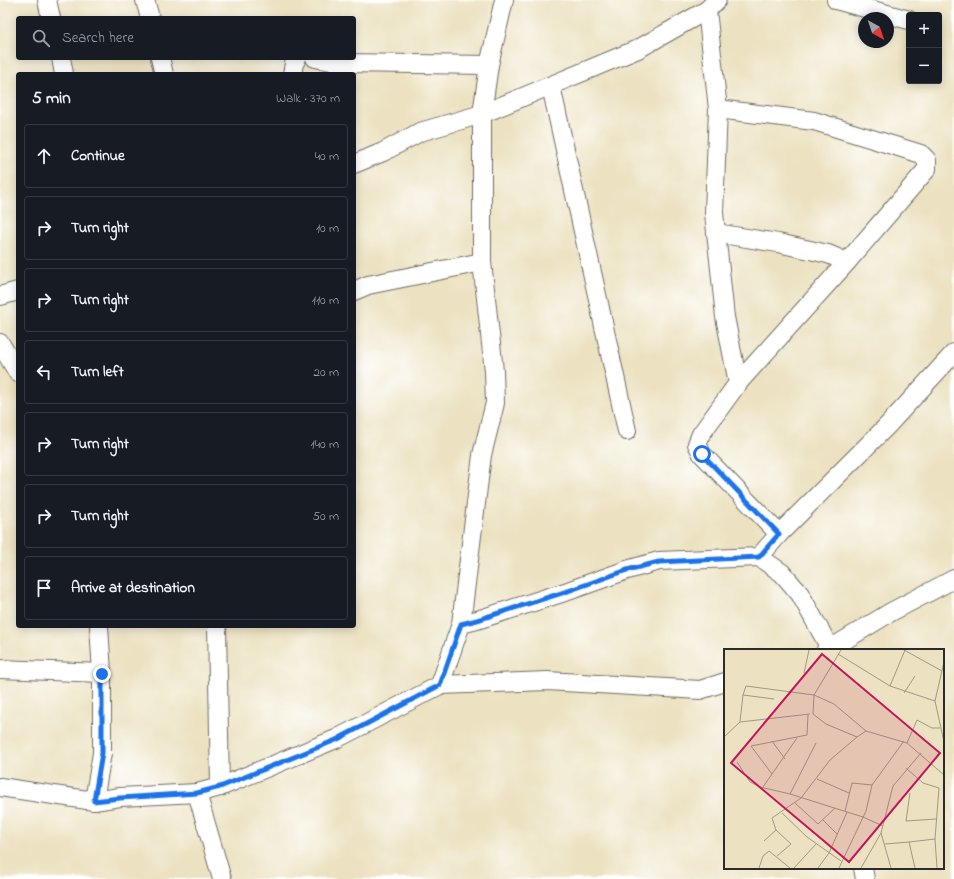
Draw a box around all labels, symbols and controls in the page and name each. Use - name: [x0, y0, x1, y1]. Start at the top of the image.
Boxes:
- north arrow: [858, 12, 894, 48]
- map controls: [906, 12, 942, 84]
- button: +: [906, 12, 942, 48]
- search box: [16, 16, 356, 60]
- icon: search: [30, 27, 52, 49]
- text: Search here: [62, 27, 134, 49]
- button: −: [906, 48, 942, 84]
- text: 5 min: [32, 86, 71, 111]
- text: Walk · 370 m: [276, 89, 340, 108]
- icon: ahead: [33, 145, 55, 167]
- text: Continue: [71, 145, 125, 167]
- text: 40 m: [315, 147, 339, 166]
- icon: right: [33, 217, 55, 239]
- text: Turn right: [71, 217, 129, 239]
- text: 10 m: [316, 219, 339, 238]
- icon: right: [33, 289, 55, 311]
- text: Turn right: [71, 289, 129, 311]
- text: 110 m: [312, 291, 339, 310]
- icon: left: [33, 361, 55, 383]
- text: Turn left: [71, 361, 124, 383]
- text: 20 m: [314, 363, 339, 382]
- icon: right: [33, 433, 55, 455]
- text: Turn right: [71, 433, 129, 455]
- text: 140 m: [311, 435, 339, 454]
- route start: [693, 445, 711, 463]
- icon: right: [33, 505, 55, 527]
- text: Turn right: [71, 505, 129, 527]
- text: 50 m: [313, 507, 339, 526]
- icon: arrive: [33, 577, 55, 599]
- text: Arrive at destination: [71, 577, 195, 599]
- inset map: [724, 649, 944, 869]
- route end: [93, 665, 111, 683]

